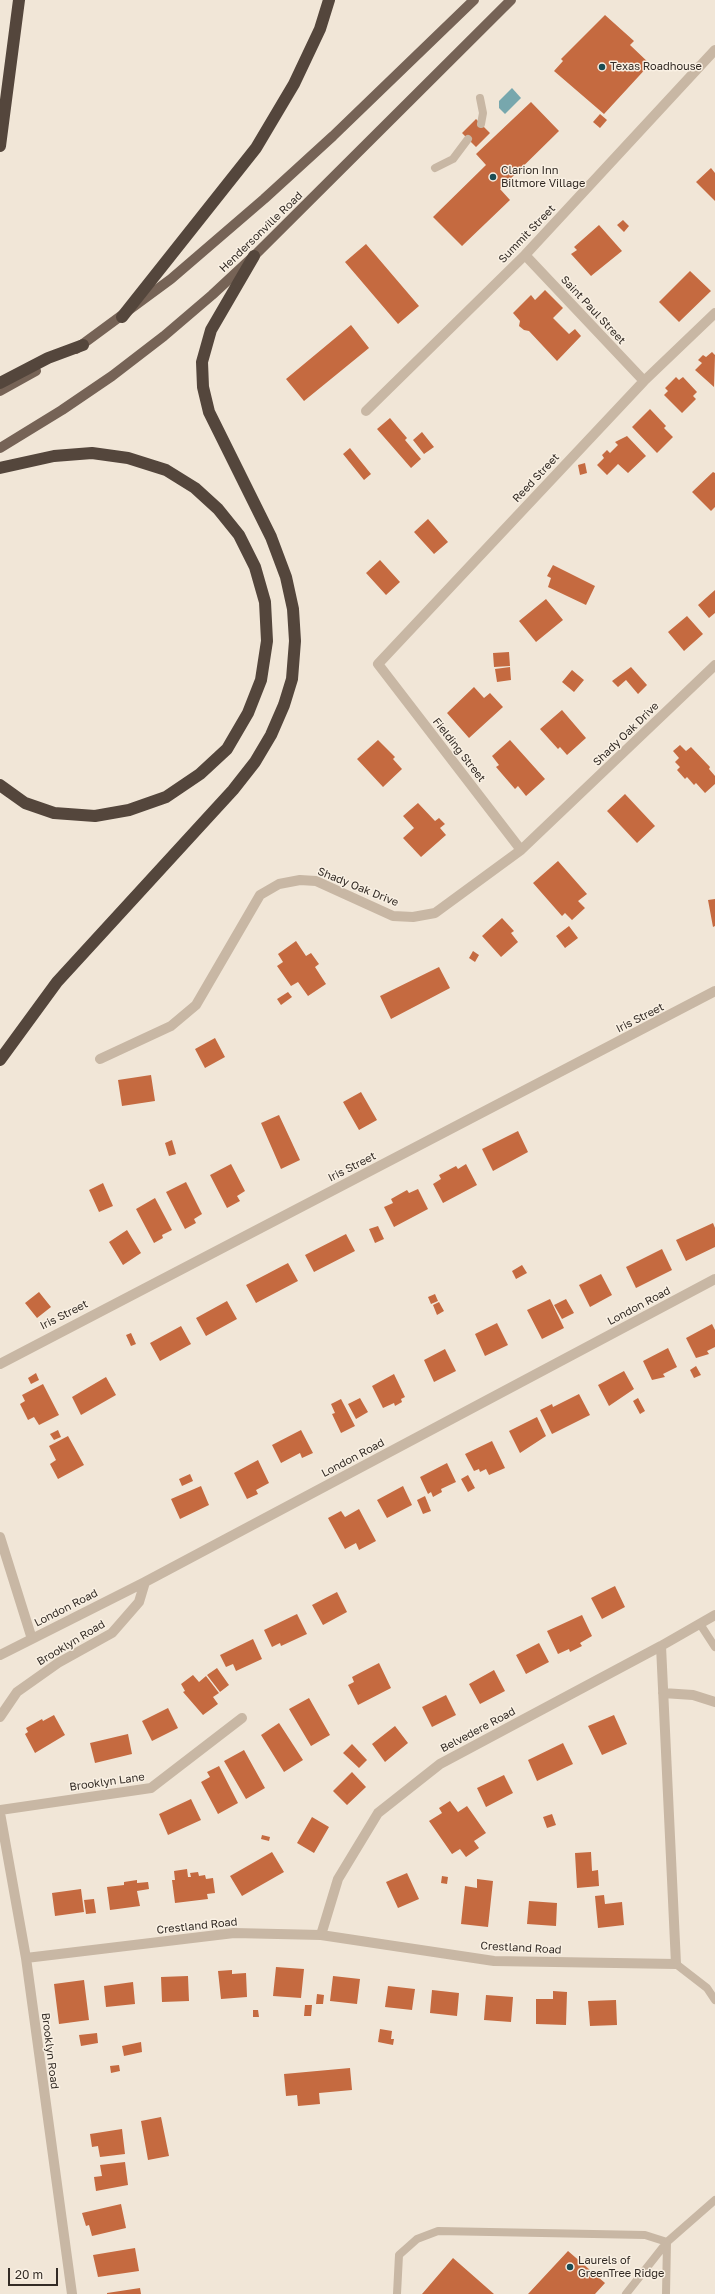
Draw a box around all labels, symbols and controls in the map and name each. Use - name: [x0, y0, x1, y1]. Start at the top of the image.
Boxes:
- place label: Texas Roadhouse: [610, 60, 702, 74]
- marker: Texas Roadhouse: [597, 62, 607, 72]
- place label: Clarion Inn Biltmore Village: [501, 164, 585, 190]
- marker: Clarion Inn Biltmore Village: [488, 172, 498, 182]
- street label: Hendersonville Road: [217, 189, 305, 275]
- street label: Summit Street: [496, 202, 558, 266]
- street label: Saint Paul Street: [558, 273, 628, 347]
- street label: Reed Street: [510, 451, 562, 505]
- street label: Shady Oak Drive: [590, 699, 662, 769]
- street label: Fielding Street: [430, 715, 488, 785]
- street label: Shady Oak Drive: [316, 865, 400, 909]
- street label: Iris Street: [614, 1000, 666, 1036]
- street label: Iris Street: [326, 1149, 378, 1185]
- street label: London Road: [605, 1284, 673, 1328]
- street label: Iris Street: [38, 1297, 90, 1333]
- street label: London Road: [319, 1436, 387, 1480]
- street label: London Road: [32, 1586, 100, 1630]
- street label: Brooklyn Road: [35, 1618, 107, 1668]
- street label: Belvedere Road: [438, 1705, 518, 1755]
- street label: Brooklyn Lane: [69, 1770, 145, 1794]
- street label: Crestland Road: [156, 1915, 238, 1937]
- street label: Crestland Road: [480, 1939, 562, 1957]
- street label: Brooklyn Road: [39, 2012, 61, 2090]
- place label: Laurels of GreenTree Ridge: [578, 2254, 664, 2280]
- scale bar: [10, 2260, 60, 2286]
- marker: Laurels of GreenTree Ridge: [565, 2262, 575, 2272]
- text: 20 m: [15, 2267, 43, 2282]

